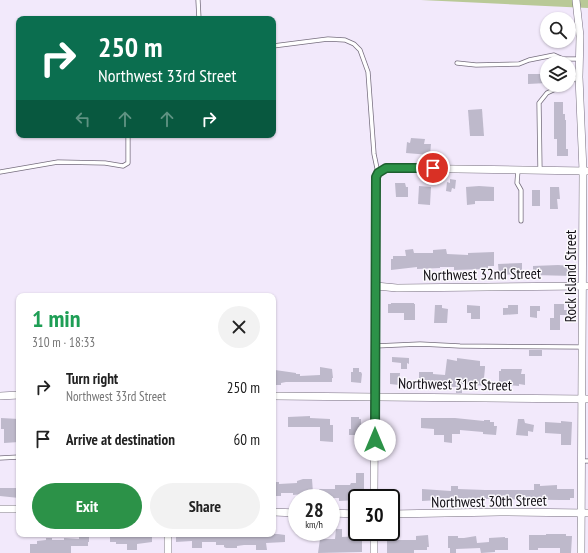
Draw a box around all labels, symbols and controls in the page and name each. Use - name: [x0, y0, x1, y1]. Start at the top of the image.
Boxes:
- map controls: [540, 12, 576, 92]
- button: search: [540, 12, 576, 48]
- text: 250 m: [98, 28, 162, 65]
- icon: right: [32, 32, 84, 84]
- button: layers: [540, 56, 576, 92]
- text: Northwest 33rd Street: [98, 64, 236, 87]
- icon: left: [72, 108, 94, 130]
- icon: ahead: [114, 108, 136, 130]
- icon: ahead: [156, 108, 178, 130]
- icon: right: [198, 108, 220, 130]
- pin: [416, 151, 450, 185]
- icon: arrive: [422, 157, 444, 179]
- street label: Rock Island Street: [561, 230, 580, 322]
- street label: Northwest 32nd Street: [423, 263, 541, 285]
- text: 1 min: [32, 303, 80, 334]
- button: close: [218, 306, 260, 348]
- text: 310 m · 18:33: [32, 334, 95, 351]
- text: Turn right: [66, 369, 118, 388]
- street label: Northwest 31st Street: [398, 374, 512, 394]
- icon: right: [32, 376, 54, 398]
- text: 250 m: [227, 378, 260, 397]
- text: Northwest 33rd Street: [66, 388, 166, 405]
- position arrow: [354, 419, 396, 461]
- icon: arrive: [32, 428, 54, 450]
- text: Arrive at destination: [66, 430, 175, 449]
- text: 60 m: [234, 430, 260, 449]
- button: Exit: [32, 483, 142, 529]
- button: Share: [150, 483, 260, 529]
- speed limit sign: 30: [348, 489, 400, 541]
- street label: Northwest 30th Street: [431, 490, 547, 512]
- text: 28: [304, 497, 324, 523]
- text: km/h: [305, 518, 323, 531]

